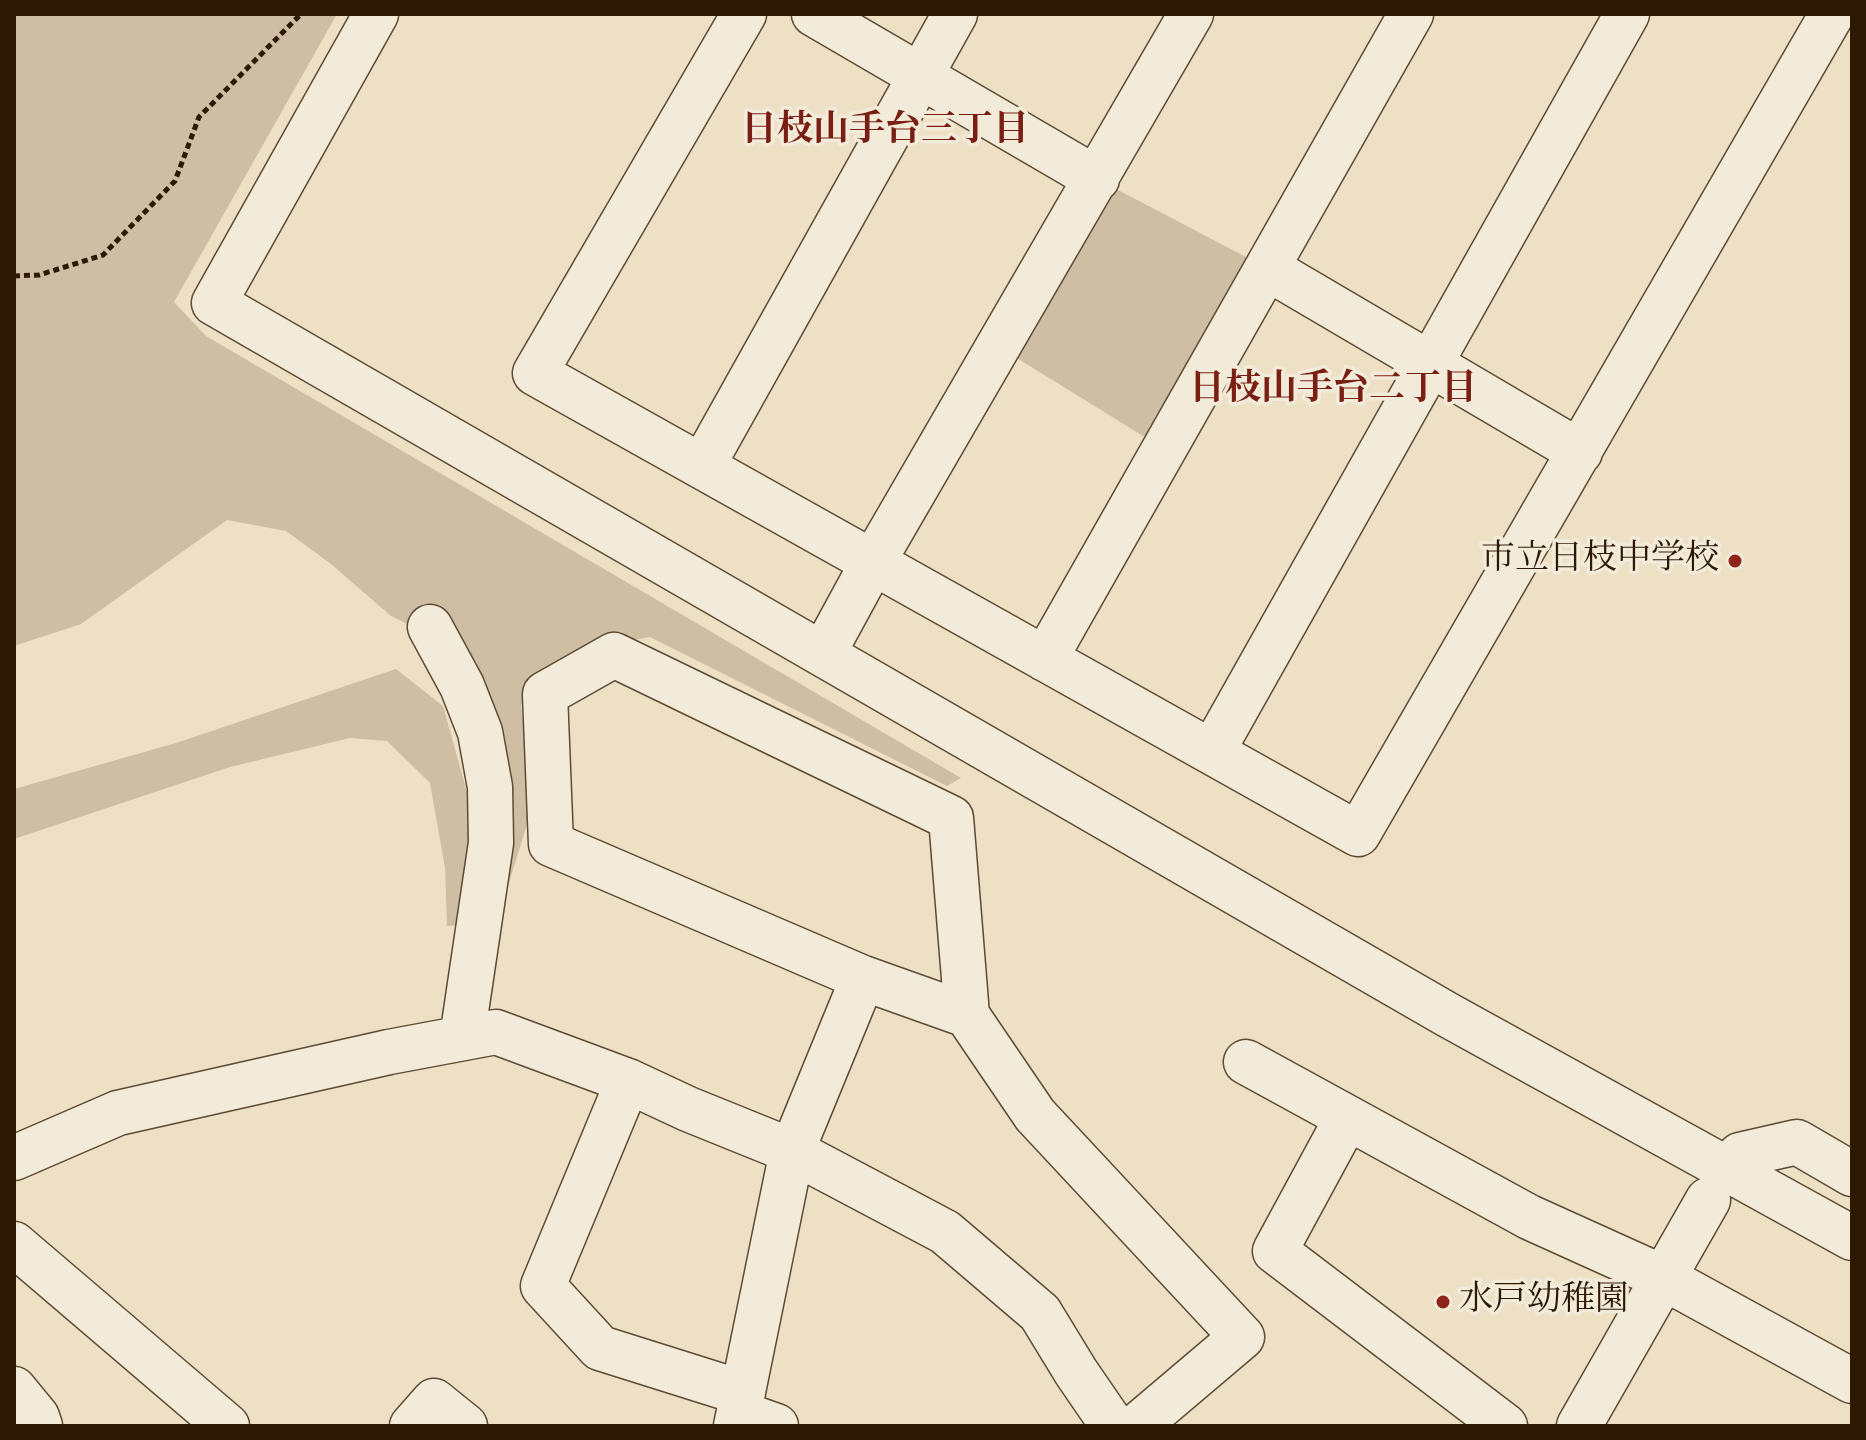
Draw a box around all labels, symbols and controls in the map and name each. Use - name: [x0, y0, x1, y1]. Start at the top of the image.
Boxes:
- district label: 日枝山手台三丁目: [741, 110, 1029, 154]
- district label: 日枝山手台二丁目: [1189, 369, 1477, 413]
- place label: 市立日枝中学校: [1481, 541, 1719, 581]
- marker: 市立日枝中学校: [1726, 552, 1744, 570]
- place label: 水戸幼稚園: [1459, 1282, 1629, 1322]
- marker: 水戸幼稚園: [1434, 1293, 1452, 1311]

